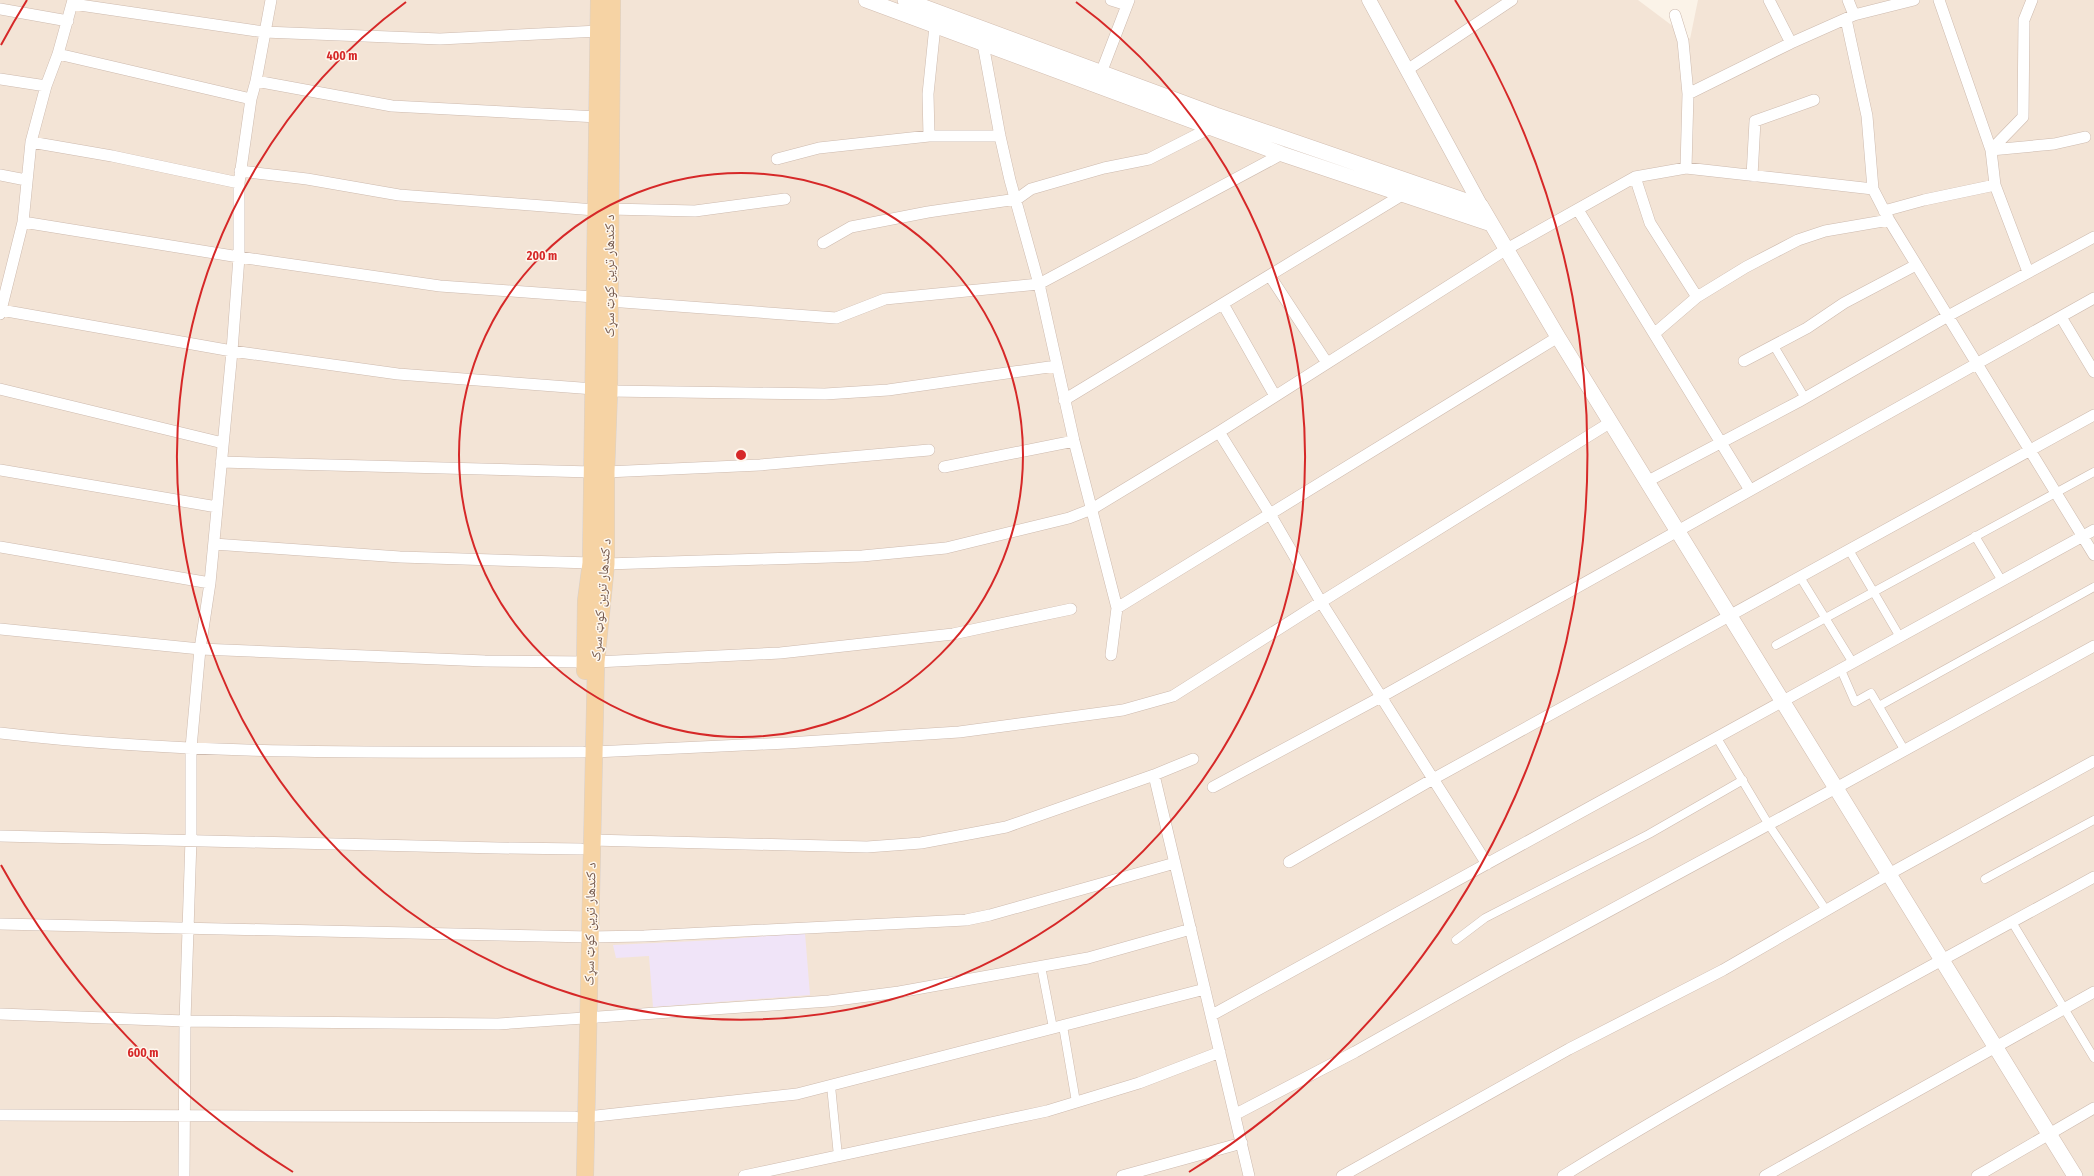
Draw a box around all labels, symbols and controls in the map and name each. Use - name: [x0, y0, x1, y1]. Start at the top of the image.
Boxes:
- text: 400 m: [327, 49, 357, 63]
- street label: د کندهار ترين کوټ سړک: [601, 214, 618, 338]
- text: 200 m: [526, 249, 557, 263]
- centre of rings: [734, 448, 748, 462]
- street label: د کندهار ترين کوټ سړک: [587, 538, 615, 662]
- street label: د کندهار ترين کوټ سړک: [580, 862, 600, 986]
- text: 600 m: [127, 1046, 159, 1060]

